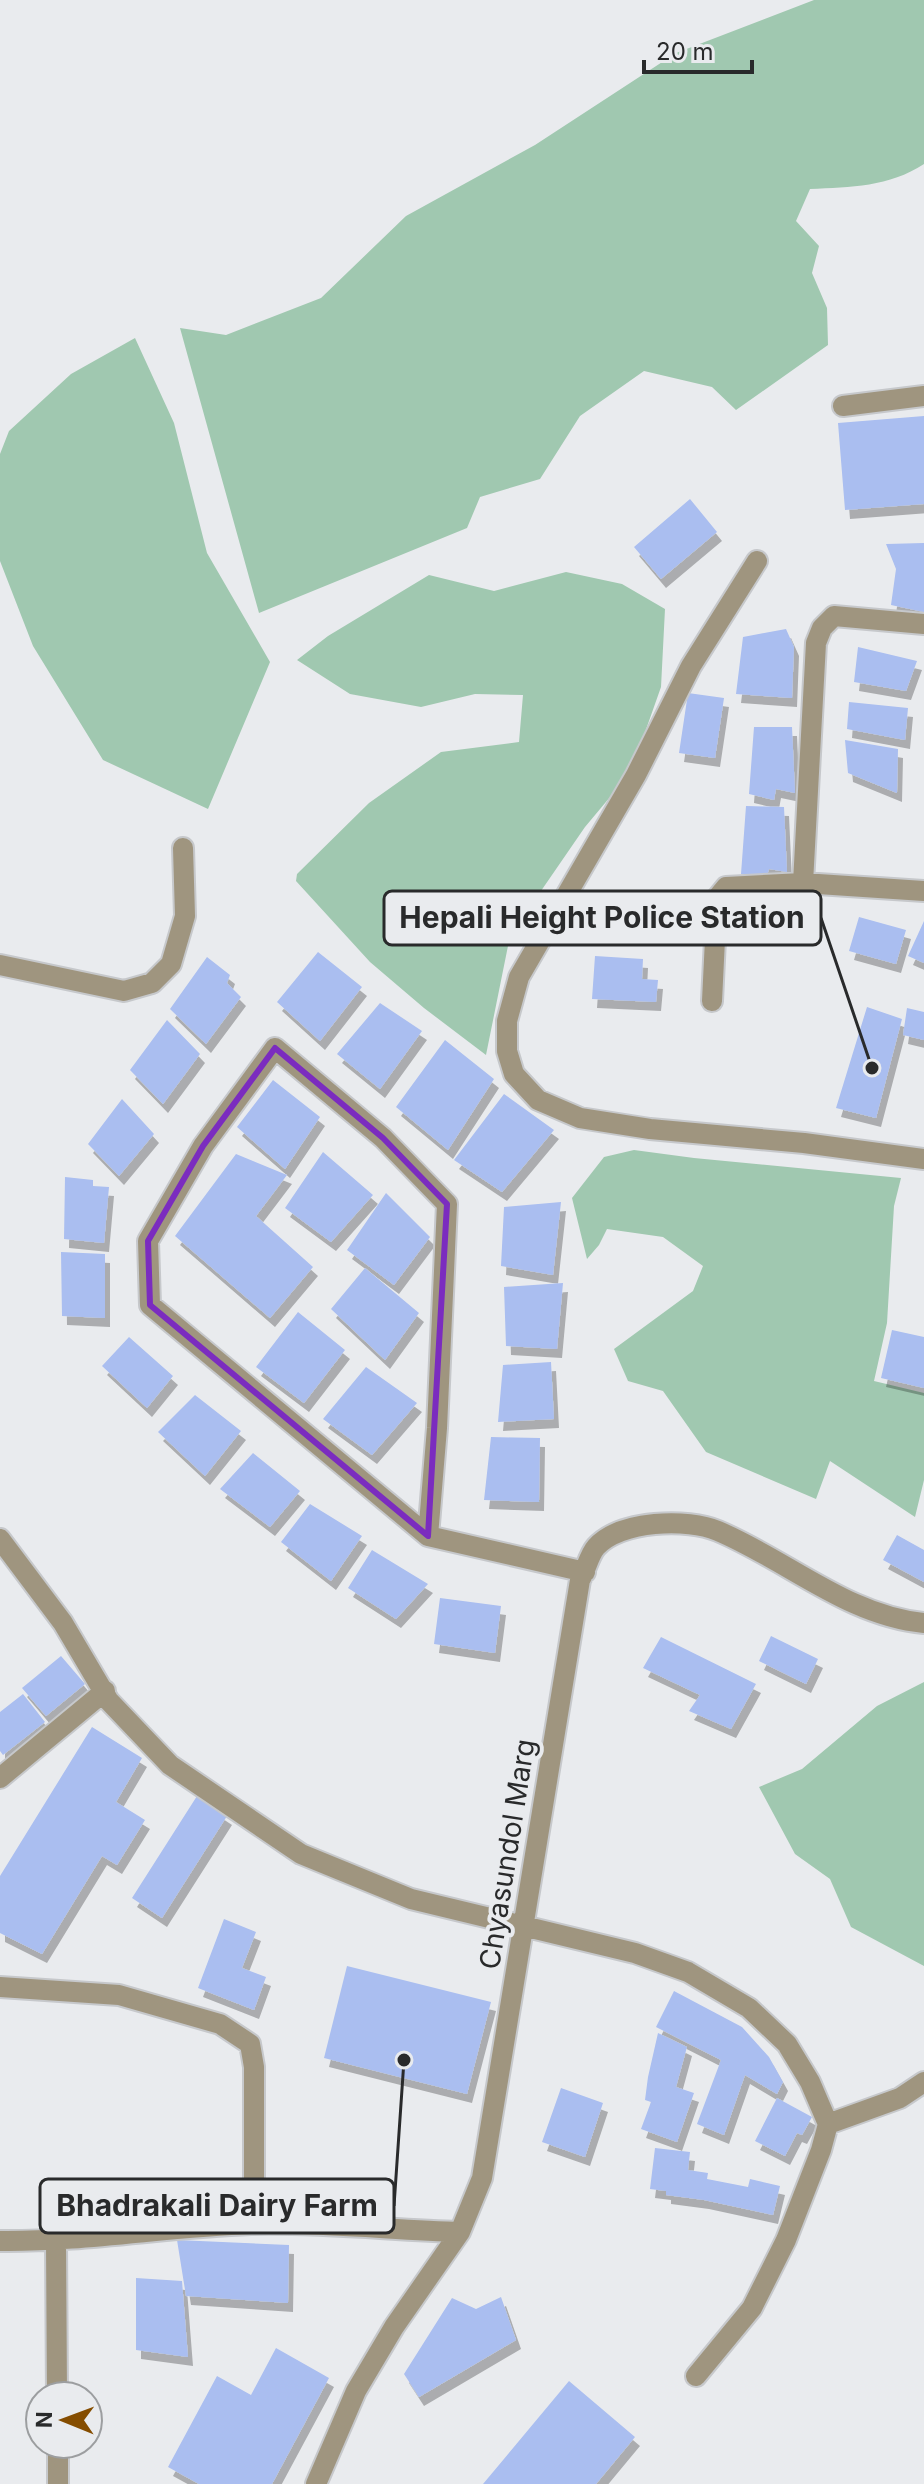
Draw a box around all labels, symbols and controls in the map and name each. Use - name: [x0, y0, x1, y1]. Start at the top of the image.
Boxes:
- scale bar: [644, 24, 752, 74]
- text: 20 m: [656, 37, 714, 66]
- callout: Hepali Height Police Station: [384, 891, 821, 945]
- text: Hepali Height Police Station: [399, 899, 805, 935]
- street label: Chyasundol Marg: [472, 1736, 542, 1972]
- callout: Bhadrakali Dairy Farm: [40, 2179, 394, 2233]
- text: Bhadrakali Dairy Farm: [56, 2187, 378, 2223]
- north arrow: [24, 2380, 104, 2460]
- text: N: [31, 2411, 57, 2428]

